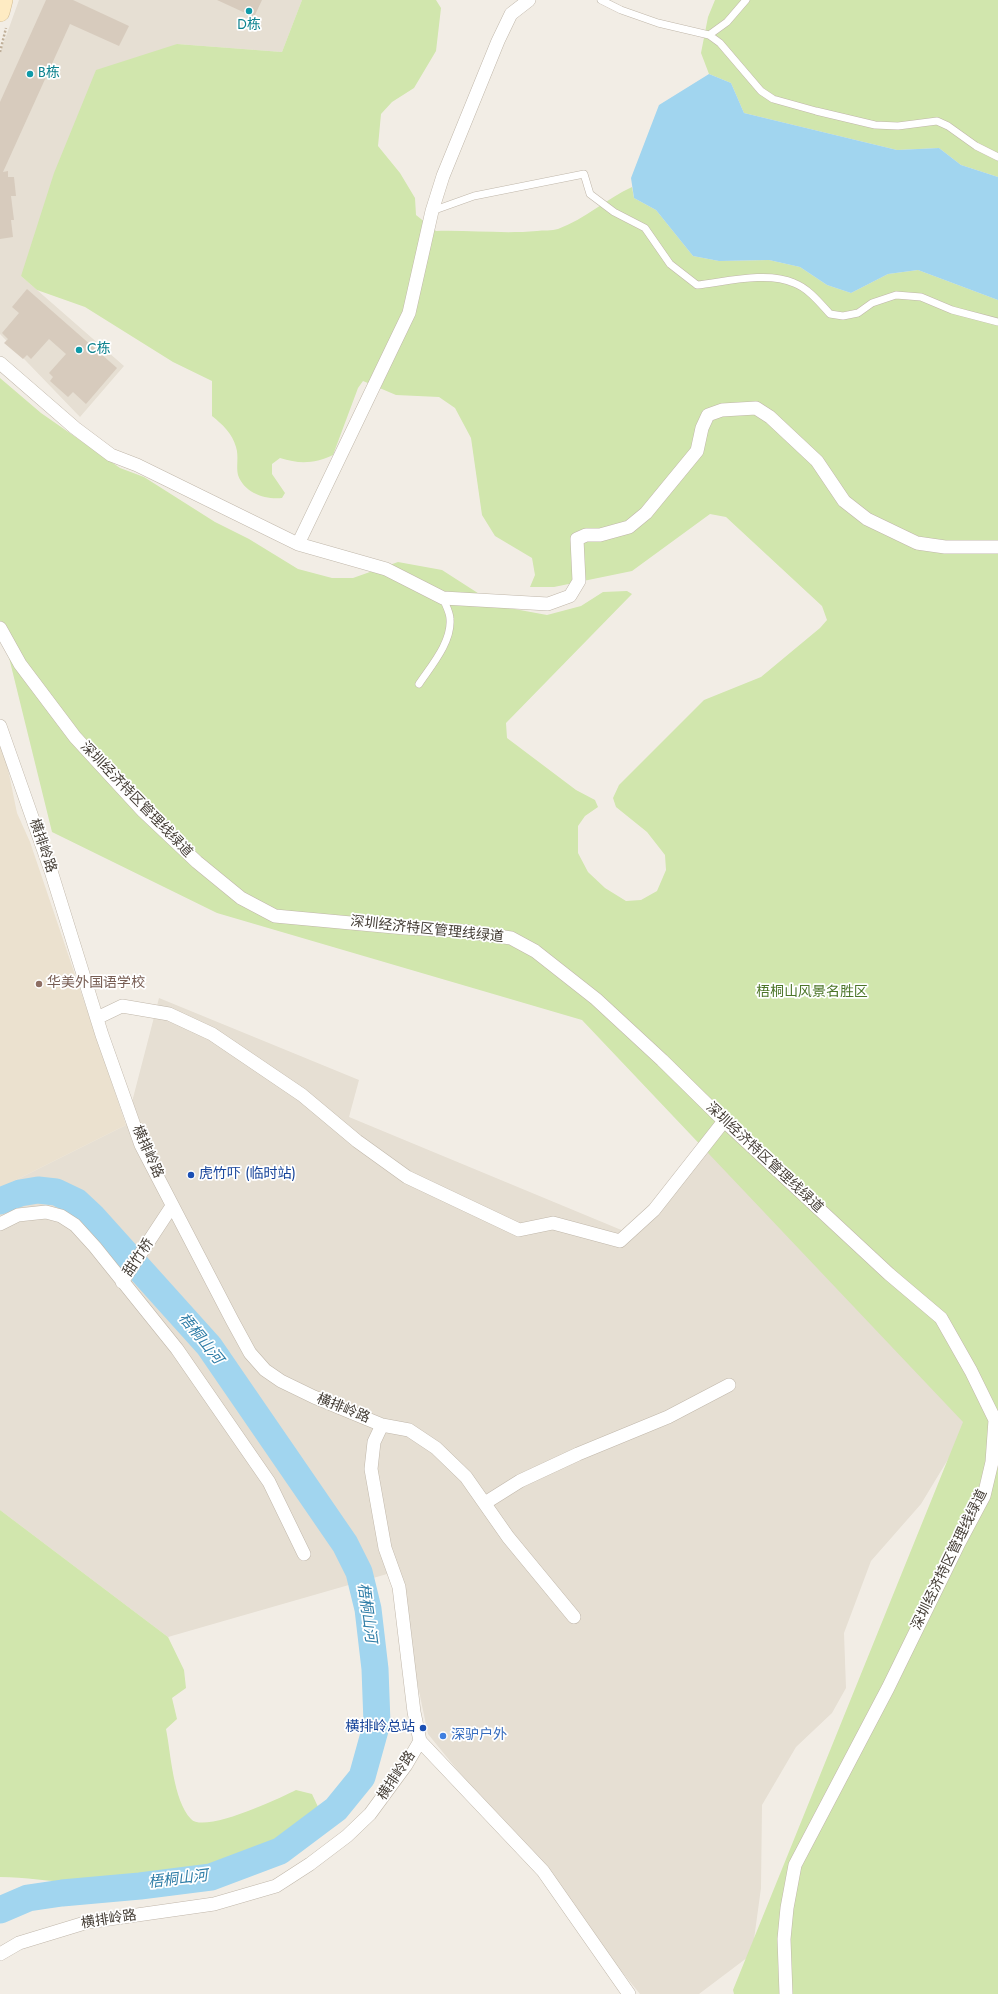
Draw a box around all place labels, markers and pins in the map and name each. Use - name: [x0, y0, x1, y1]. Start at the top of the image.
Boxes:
- marker: D栋: [244, 6, 254, 16]
- place label: D栋: [237, 18, 261, 34]
- place label: B栋: [38, 66, 60, 82]
- marker: B栋: [25, 69, 35, 79]
- place label: C栋: [87, 342, 111, 358]
- marker: C栋: [74, 345, 84, 355]
- place label: 华美外国语学校: [47, 976, 145, 992]
- marker: 华美外国语学校: [34, 979, 44, 989]
- place label: 虎竹吓 (临时站): [199, 1167, 296, 1183]
- marker: 虎竹吓 (临时站): [186, 1170, 196, 1180]
- place label: 横排岭总站: [345, 1720, 415, 1736]
- marker: 横排岭总站: [418, 1723, 428, 1733]
- place label: 深驴户外: [451, 1728, 507, 1744]
- marker: 深驴户外: [438, 1731, 448, 1741]

